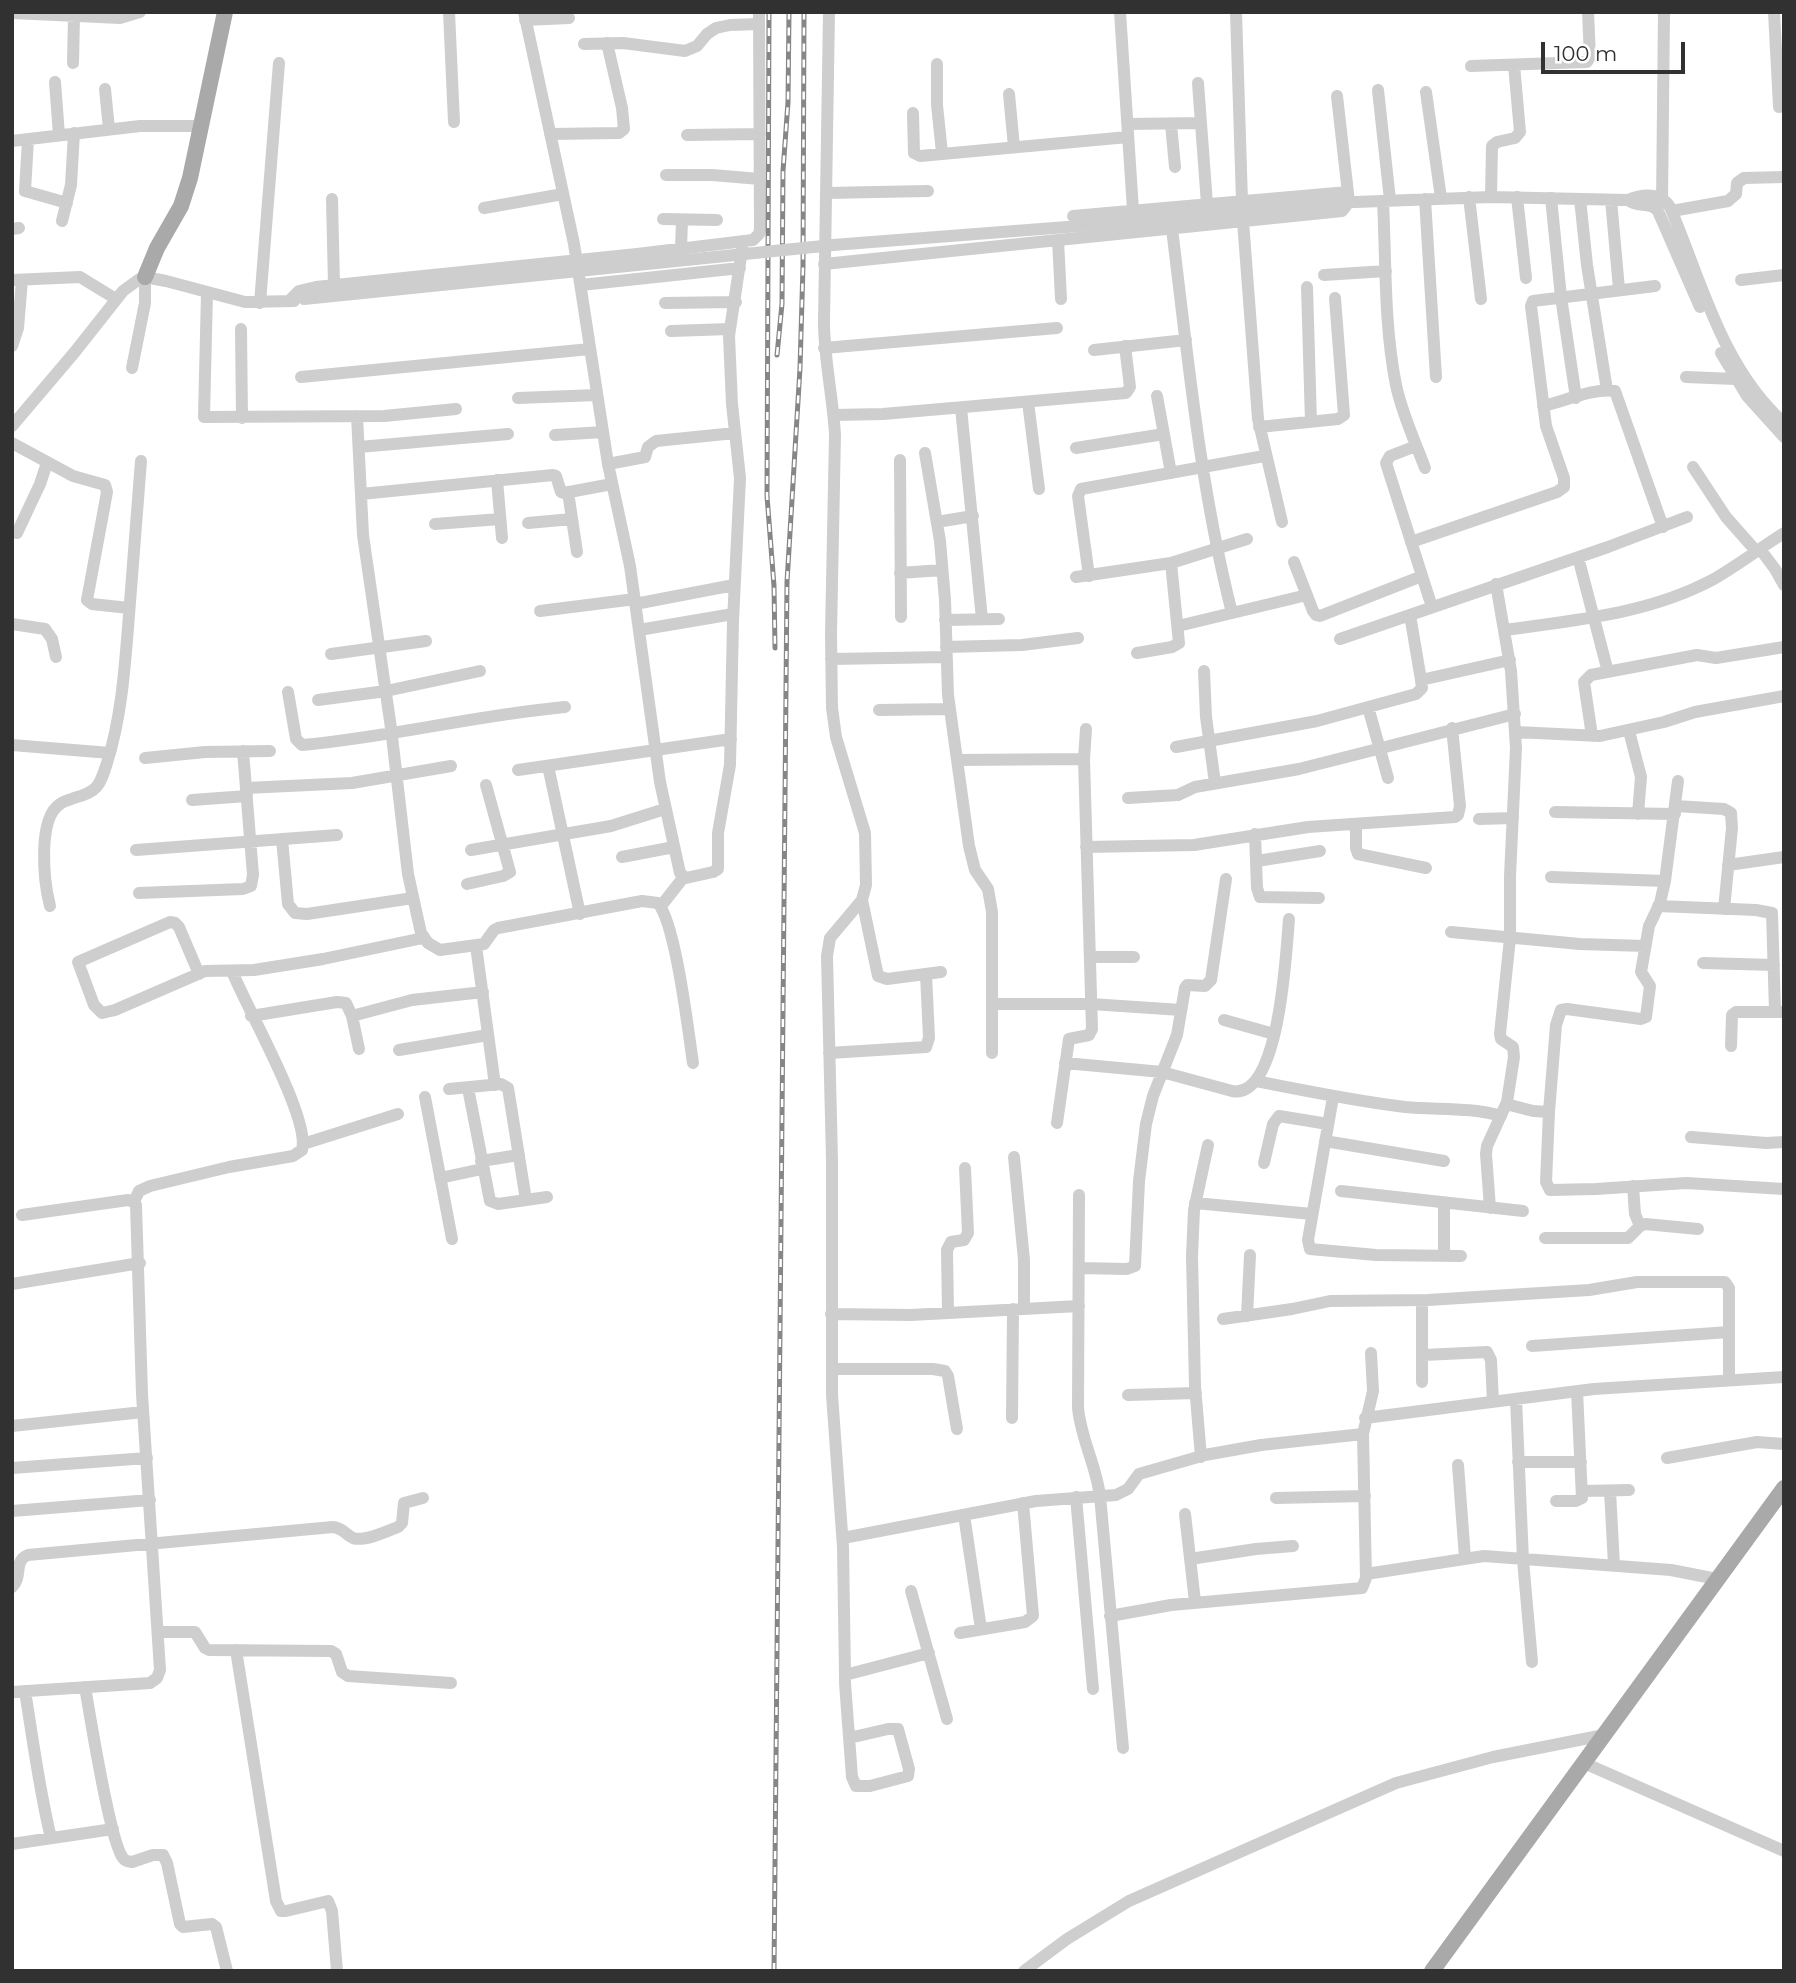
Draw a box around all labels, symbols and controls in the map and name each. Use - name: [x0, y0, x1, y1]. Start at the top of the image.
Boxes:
- scale bar: [1544, 28, 1688, 72]
- text: 100 m: [1554, 41, 1617, 66]

